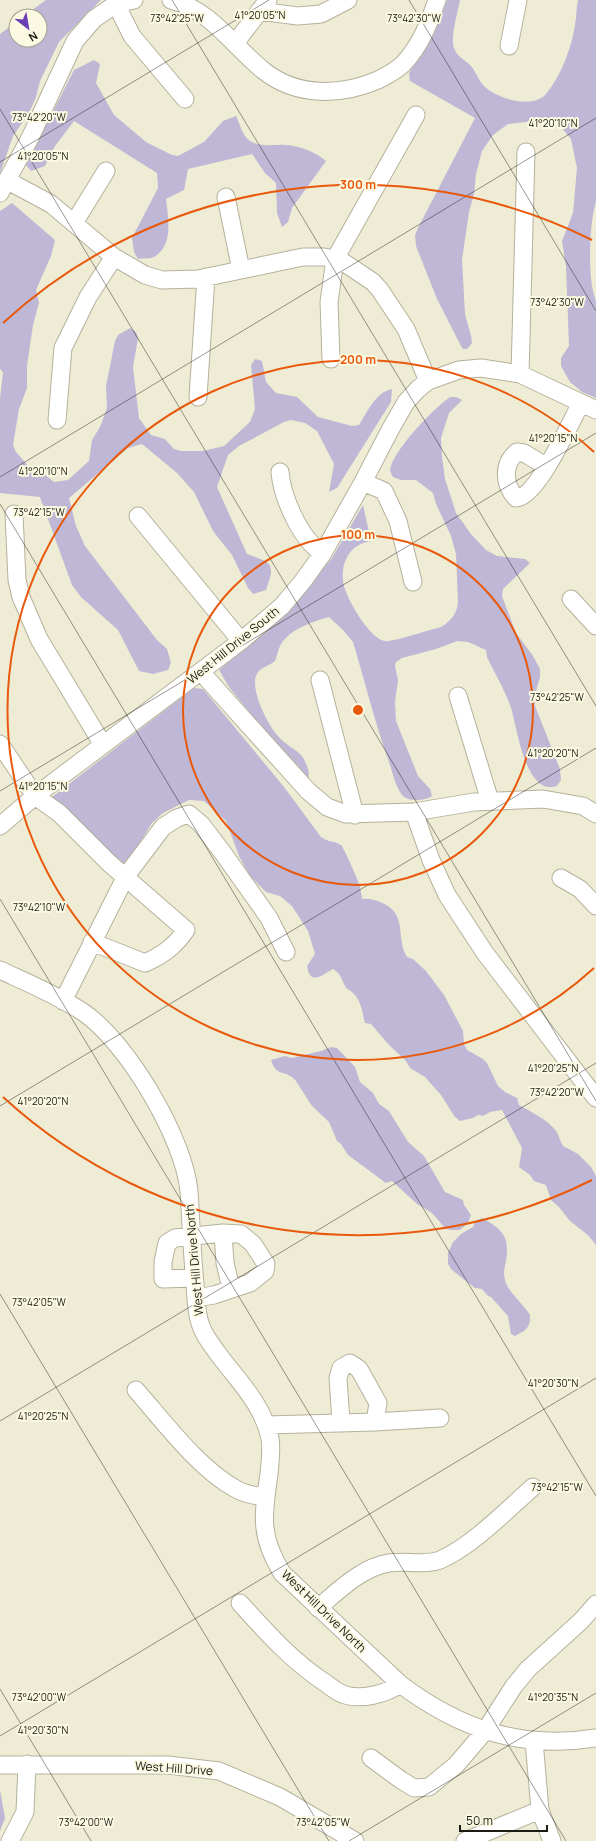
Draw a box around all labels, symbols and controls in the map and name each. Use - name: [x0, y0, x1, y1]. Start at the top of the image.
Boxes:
- north arrow: [8, 8, 48, 48]
- text: 41°20'05"N: [235, 8, 286, 22]
- text: 73°42'25"W: [150, 11, 204, 25]
- text: 73°42'30"W: [387, 11, 441, 25]
- text: N: [26, 29, 41, 46]
- text: 73°42'20"W: [12, 110, 67, 124]
- text: 41°20'10"N: [529, 116, 578, 130]
- text: 41°20'05"N: [18, 149, 69, 163]
- text: 300 m: [340, 176, 376, 193]
- text: 73°42'30"W: [530, 295, 584, 309]
- text: 200 m: [340, 351, 376, 368]
- text: 41°20'15"N: [529, 431, 577, 445]
- text: 41°20'10"N: [19, 464, 68, 478]
- text: 73°42'15"W: [13, 505, 66, 519]
- text: 100 m: [341, 526, 375, 543]
- street label: West Hill Drive South: [183, 603, 283, 687]
- text: 73°42'25"W: [530, 690, 584, 704]
- centre of rings: [351, 703, 365, 717]
- text: 41°20'20"N: [528, 746, 579, 760]
- text: 41°20'15"N: [19, 779, 67, 793]
- text: 73°42'10"W: [13, 900, 66, 914]
- text: 41°20'25"N: [528, 1061, 578, 1075]
- text: 73°42'20"W: [530, 1085, 585, 1099]
- text: 41°20'20"N: [18, 1094, 69, 1108]
- street label: West Hill Drive North: [181, 1203, 207, 1317]
- text: 73°42'05"W: [12, 1295, 67, 1309]
- text: 41°20'30"N: [528, 1376, 578, 1390]
- text: 41°20'25"N: [18, 1409, 68, 1423]
- text: 73°42'15"W: [531, 1480, 584, 1494]
- street label: West Hill Drive North: [278, 1566, 370, 1656]
- text: 73°42'00"W: [12, 1690, 67, 1704]
- text: 41°20'35"N: [528, 1690, 578, 1704]
- text: 41°20'30"N: [18, 1723, 68, 1737]
- street label: West Hill Drive: [134, 1757, 214, 1779]
- scale bar: [460, 1807, 547, 1833]
- text: 50 m: [466, 1812, 493, 1829]
- text: 73°42'00"W: [59, 1815, 114, 1829]
- text: 73°42'05"W: [296, 1815, 351, 1829]

